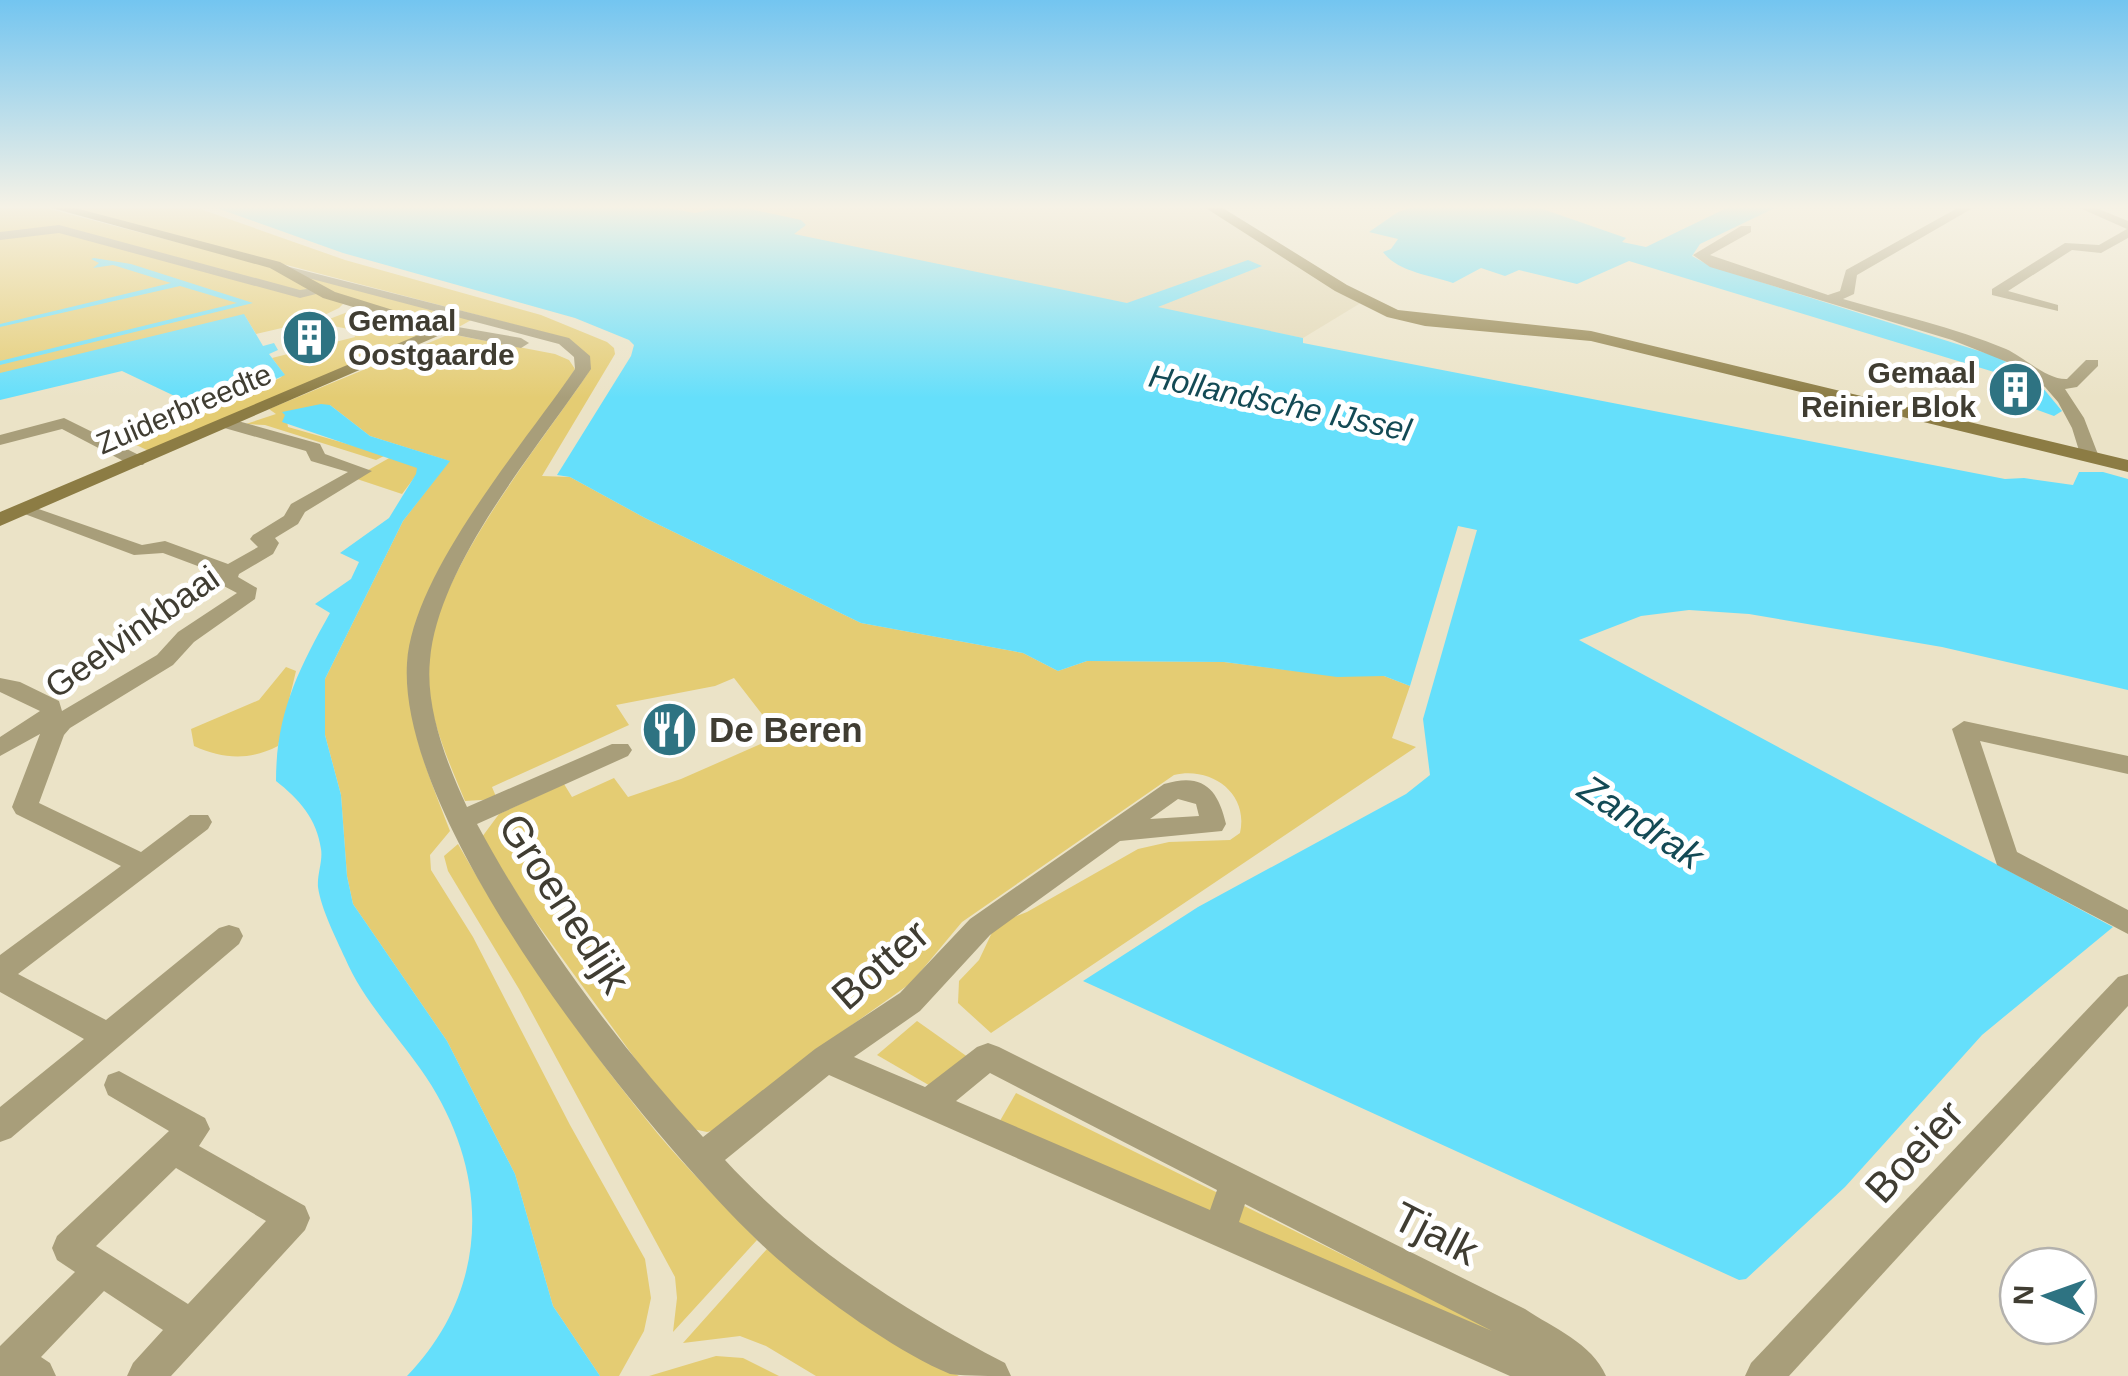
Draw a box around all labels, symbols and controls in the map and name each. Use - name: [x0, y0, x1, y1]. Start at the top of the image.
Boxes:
- place label: Gemaal Oostgaarde: [348, 304, 515, 371]
- building icon: Gemaal Oostgaarde: [279, 308, 339, 368]
- place label: Gemaal Reinier Blok: [1801, 356, 1976, 423]
- street label: Zuiderbreedte: [91, 357, 276, 460]
- water label: Hollandsche IJssel: [1146, 358, 1415, 449]
- building icon: Gemaal Reinier Blok: [1985, 360, 2045, 420]
- street label: Geelvinkbaai: [38, 558, 226, 706]
- restaurant icon: De Beren: [640, 700, 700, 760]
- place label: De Beren: [709, 710, 863, 749]
- water label: Zandrak: [1570, 766, 1713, 879]
- street label: Groenedijk: [490, 805, 640, 1002]
- street label: Botter: [823, 910, 938, 1019]
- street label: Boeier: [1856, 1091, 1973, 1212]
- street label: Tjalk: [1386, 1192, 1487, 1275]
- north arrow: [1998, 1246, 2098, 1346]
- text: N: [2008, 1284, 2039, 1306]

